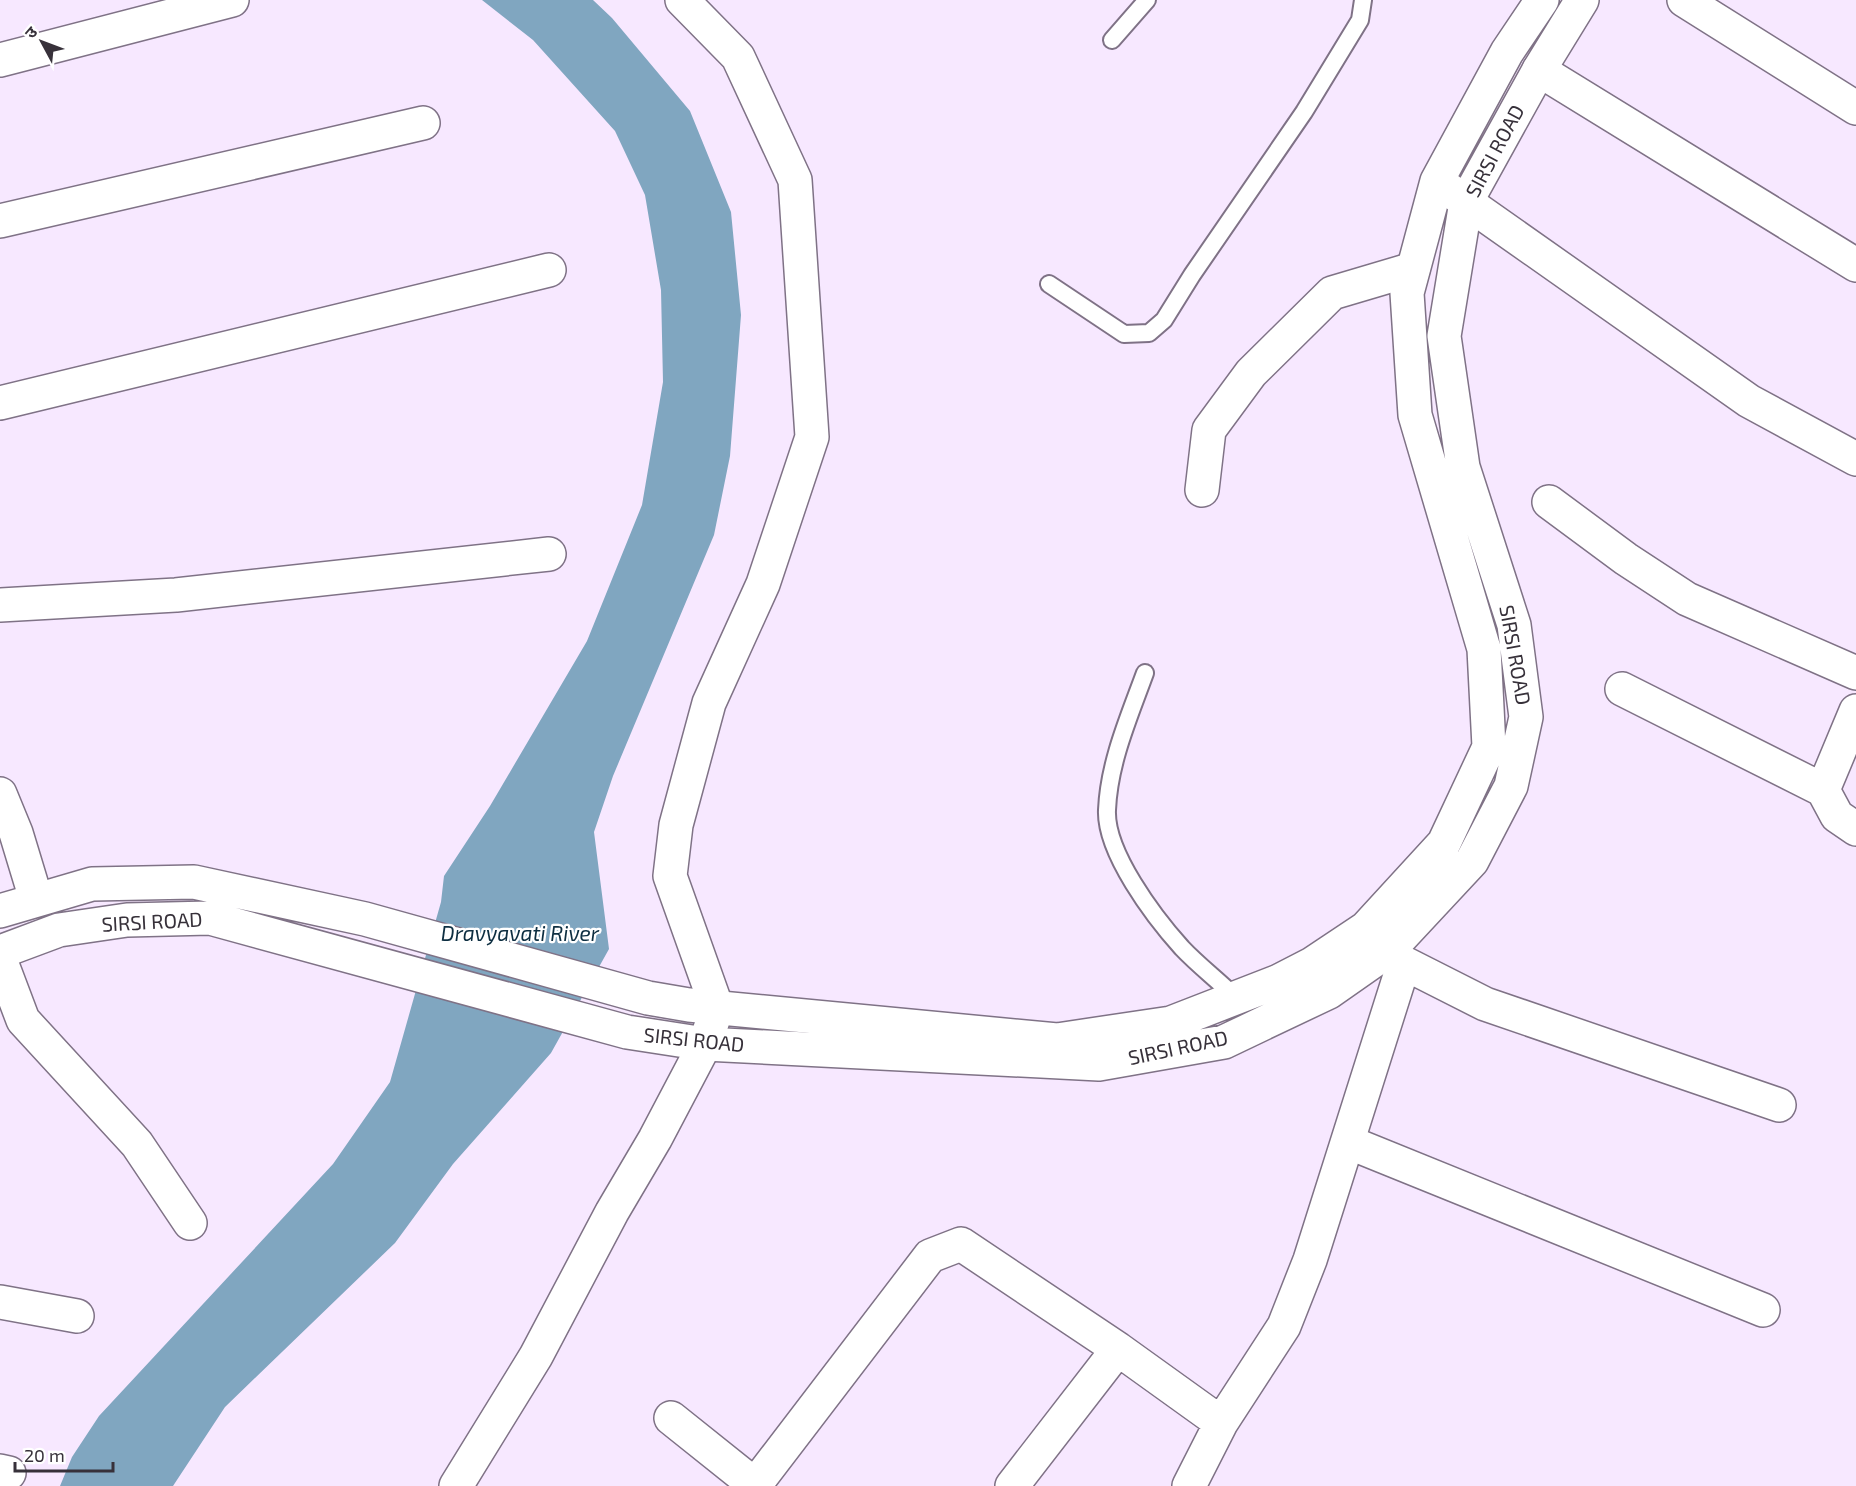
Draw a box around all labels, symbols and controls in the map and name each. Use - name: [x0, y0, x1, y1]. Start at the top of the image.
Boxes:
- north arrow: [12, 12, 72, 72]
- text: उ: [20, 22, 41, 42]
- street label: SIRSI ROAD: [1460, 100, 1528, 201]
- street label: SIRSI ROAD: [1495, 603, 1537, 707]
- street label: SIRSI ROAD: [101, 906, 203, 936]
- water label: Dravyavati River: [441, 920, 600, 946]
- street label: SIRSI ROAD: [643, 1022, 746, 1056]
- street label: SIRSI ROAD: [1126, 1025, 1230, 1069]
- scale bar: [15, 1435, 112, 1473]
- text: 20 m: [24, 1444, 65, 1466]

